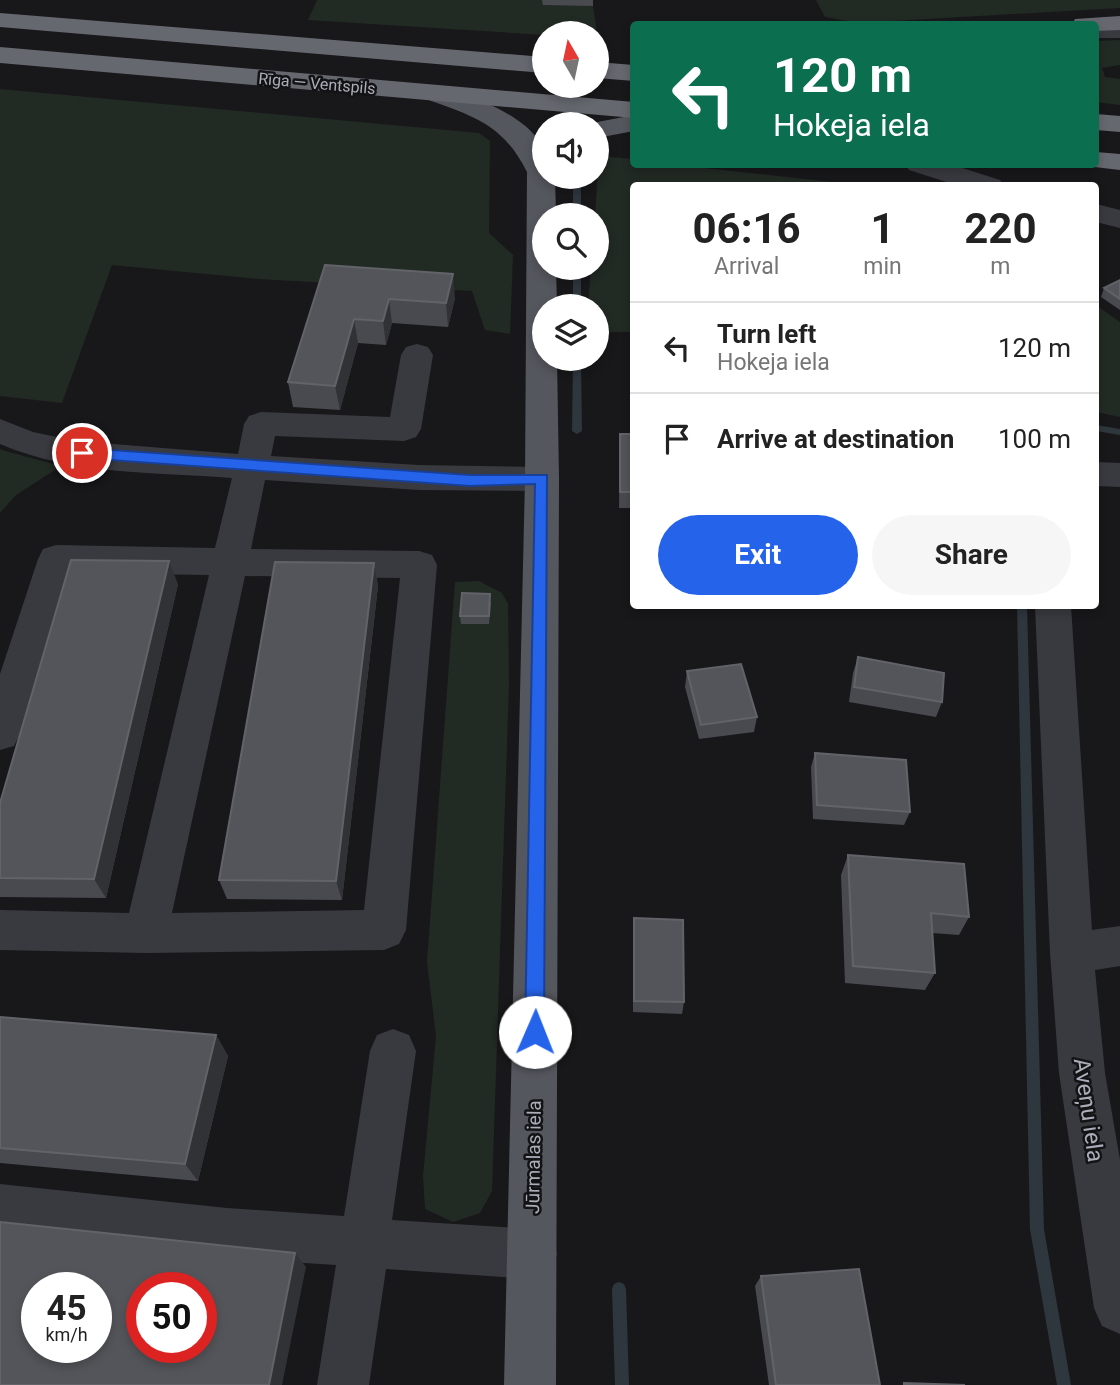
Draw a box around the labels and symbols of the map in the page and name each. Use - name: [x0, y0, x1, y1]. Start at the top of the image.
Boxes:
- north arrow: [532, 21, 609, 98]
- street label: Rīga — Ventspils: [258, 69, 376, 98]
- pin: [52, 423, 112, 483]
- position arrow: [498, 995, 572, 1069]
- street label: Aveņu iela: [1068, 1056, 1109, 1164]
- street label: Jūrmalas iela: [521, 1100, 546, 1214]
- speed limit sign: 50: [126, 1272, 217, 1363]

